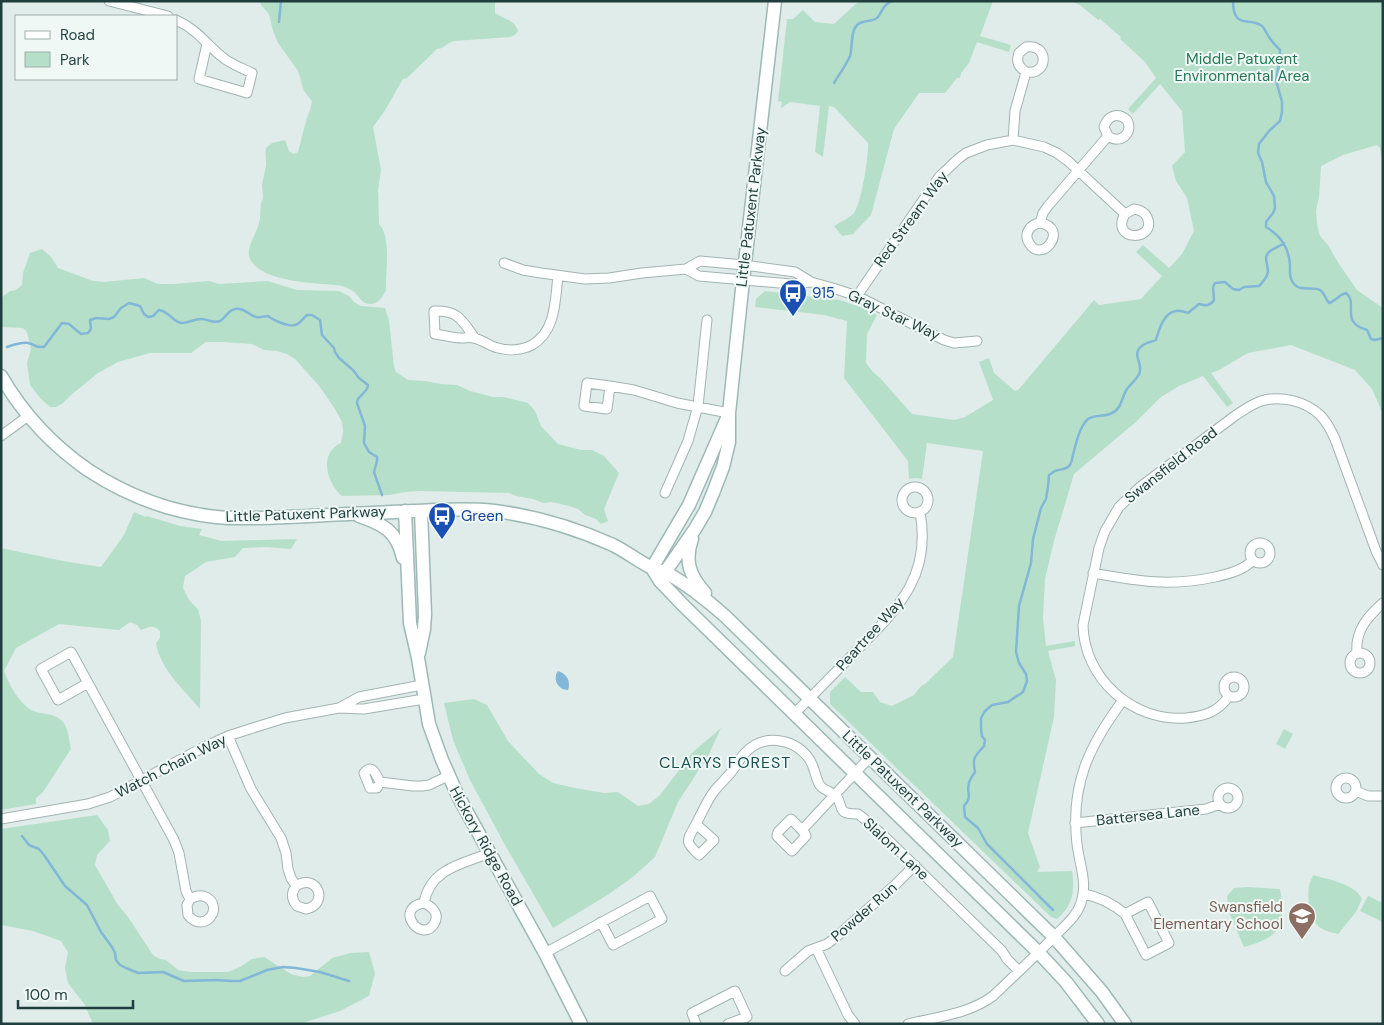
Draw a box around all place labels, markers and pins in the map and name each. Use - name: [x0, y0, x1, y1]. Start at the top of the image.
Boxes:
- bus stop icon: 915: [778, 278, 808, 317]
- place label: 915: [812, 283, 835, 303]
- bus stop icon: Green: [427, 501, 457, 540]
- place label: Green: [461, 506, 503, 526]
- place label: Swansfield Elementary School: [1153, 897, 1283, 934]
- school or university icon: Swansfield Elementary School: [1287, 901, 1317, 940]

